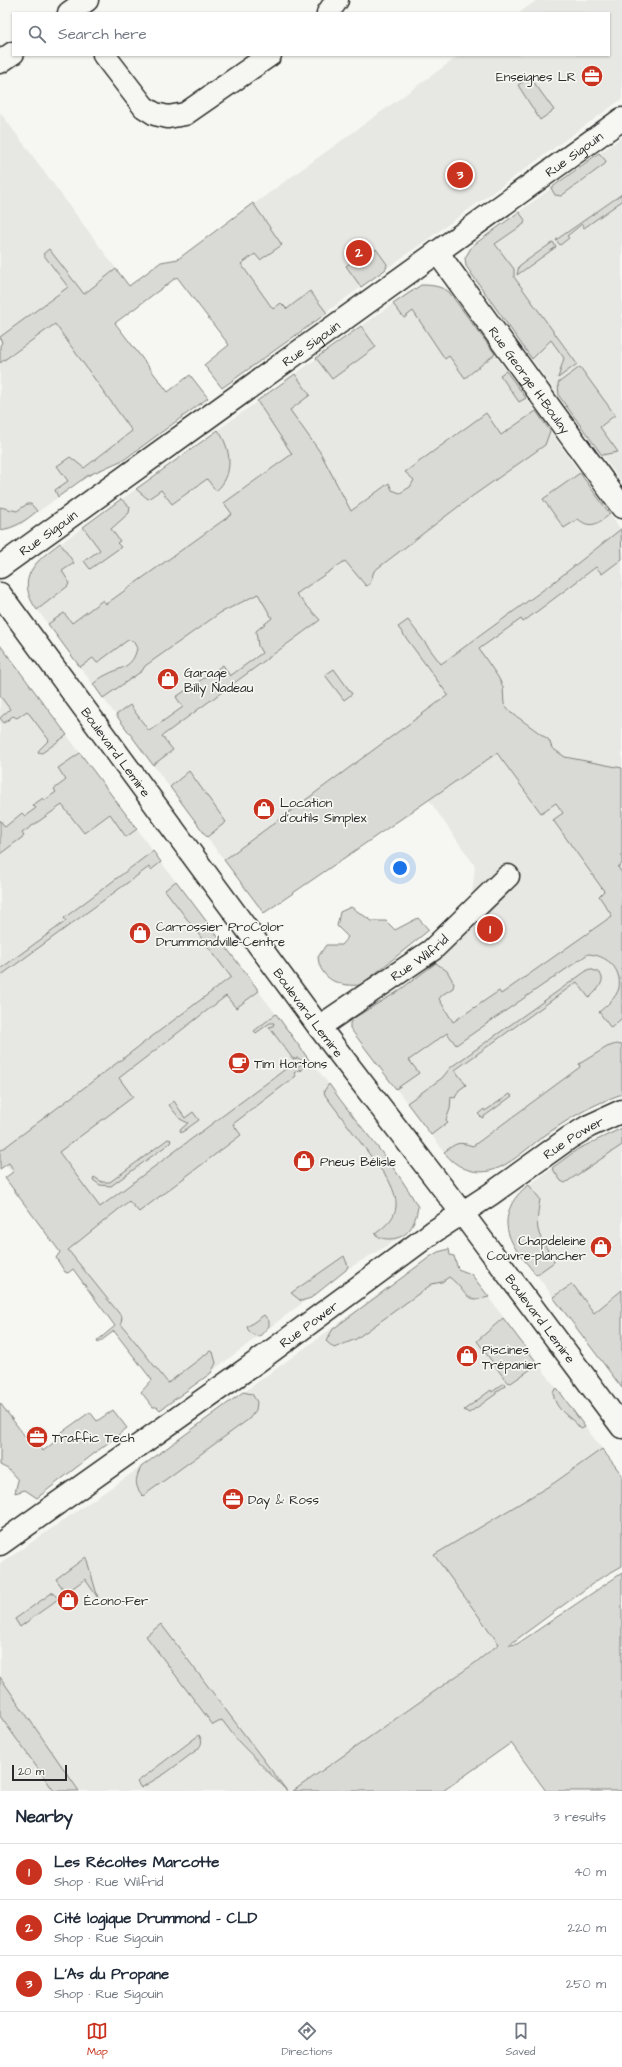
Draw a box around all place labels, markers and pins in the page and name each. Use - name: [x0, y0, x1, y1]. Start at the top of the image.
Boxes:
- office icon: Enseignes LR: [579, 63, 605, 89]
- place label: Enseignes LR: [496, 68, 576, 87]
- pin: 3: [447, 160, 473, 190]
- pin: 2: [346, 238, 372, 268]
- place label: Garage Billy Nadeau: [184, 664, 254, 698]
- shop icon: Garage Billy Nadeau: [155, 666, 181, 692]
- place label: Location d'outils Simplex: [280, 794, 367, 827]
- shop icon: Location d'outils Simplex: [251, 796, 277, 822]
- pin: 1: [477, 914, 503, 944]
- place label: Carrossier ProColor Drummondville-Centre: [156, 918, 285, 951]
- shop icon: Carrossier ProColor Drummondville-Centre: [127, 920, 153, 946]
- cafe icon: Tim Hortons: [226, 1050, 252, 1076]
- place label: Tim Hortons: [254, 1055, 328, 1073]
- shop icon: Pneus Bélisle: [291, 1148, 317, 1174]
- place label: Pneus Bélisle: [320, 1153, 396, 1171]
- place label: Chapdeleine Couvre-plancher: [487, 1232, 586, 1265]
- shop icon: Chapdeleine Couvre-plancher: [588, 1234, 614, 1260]
- place label: Piscines Trépanier: [482, 1341, 541, 1374]
- shop icon: Piscines Trépanier: [454, 1343, 480, 1369]
- office icon: Traffic Tech: [24, 1424, 50, 1450]
- place label: Traffic Tech: [52, 1429, 135, 1447]
- office icon: Day & Ross: [220, 1486, 246, 1512]
- place label: Day & Ross: [248, 1491, 319, 1510]
- shop icon: Écono-Fer: [55, 1587, 81, 1613]
- place label: Écono-Fer: [84, 1592, 148, 1610]

